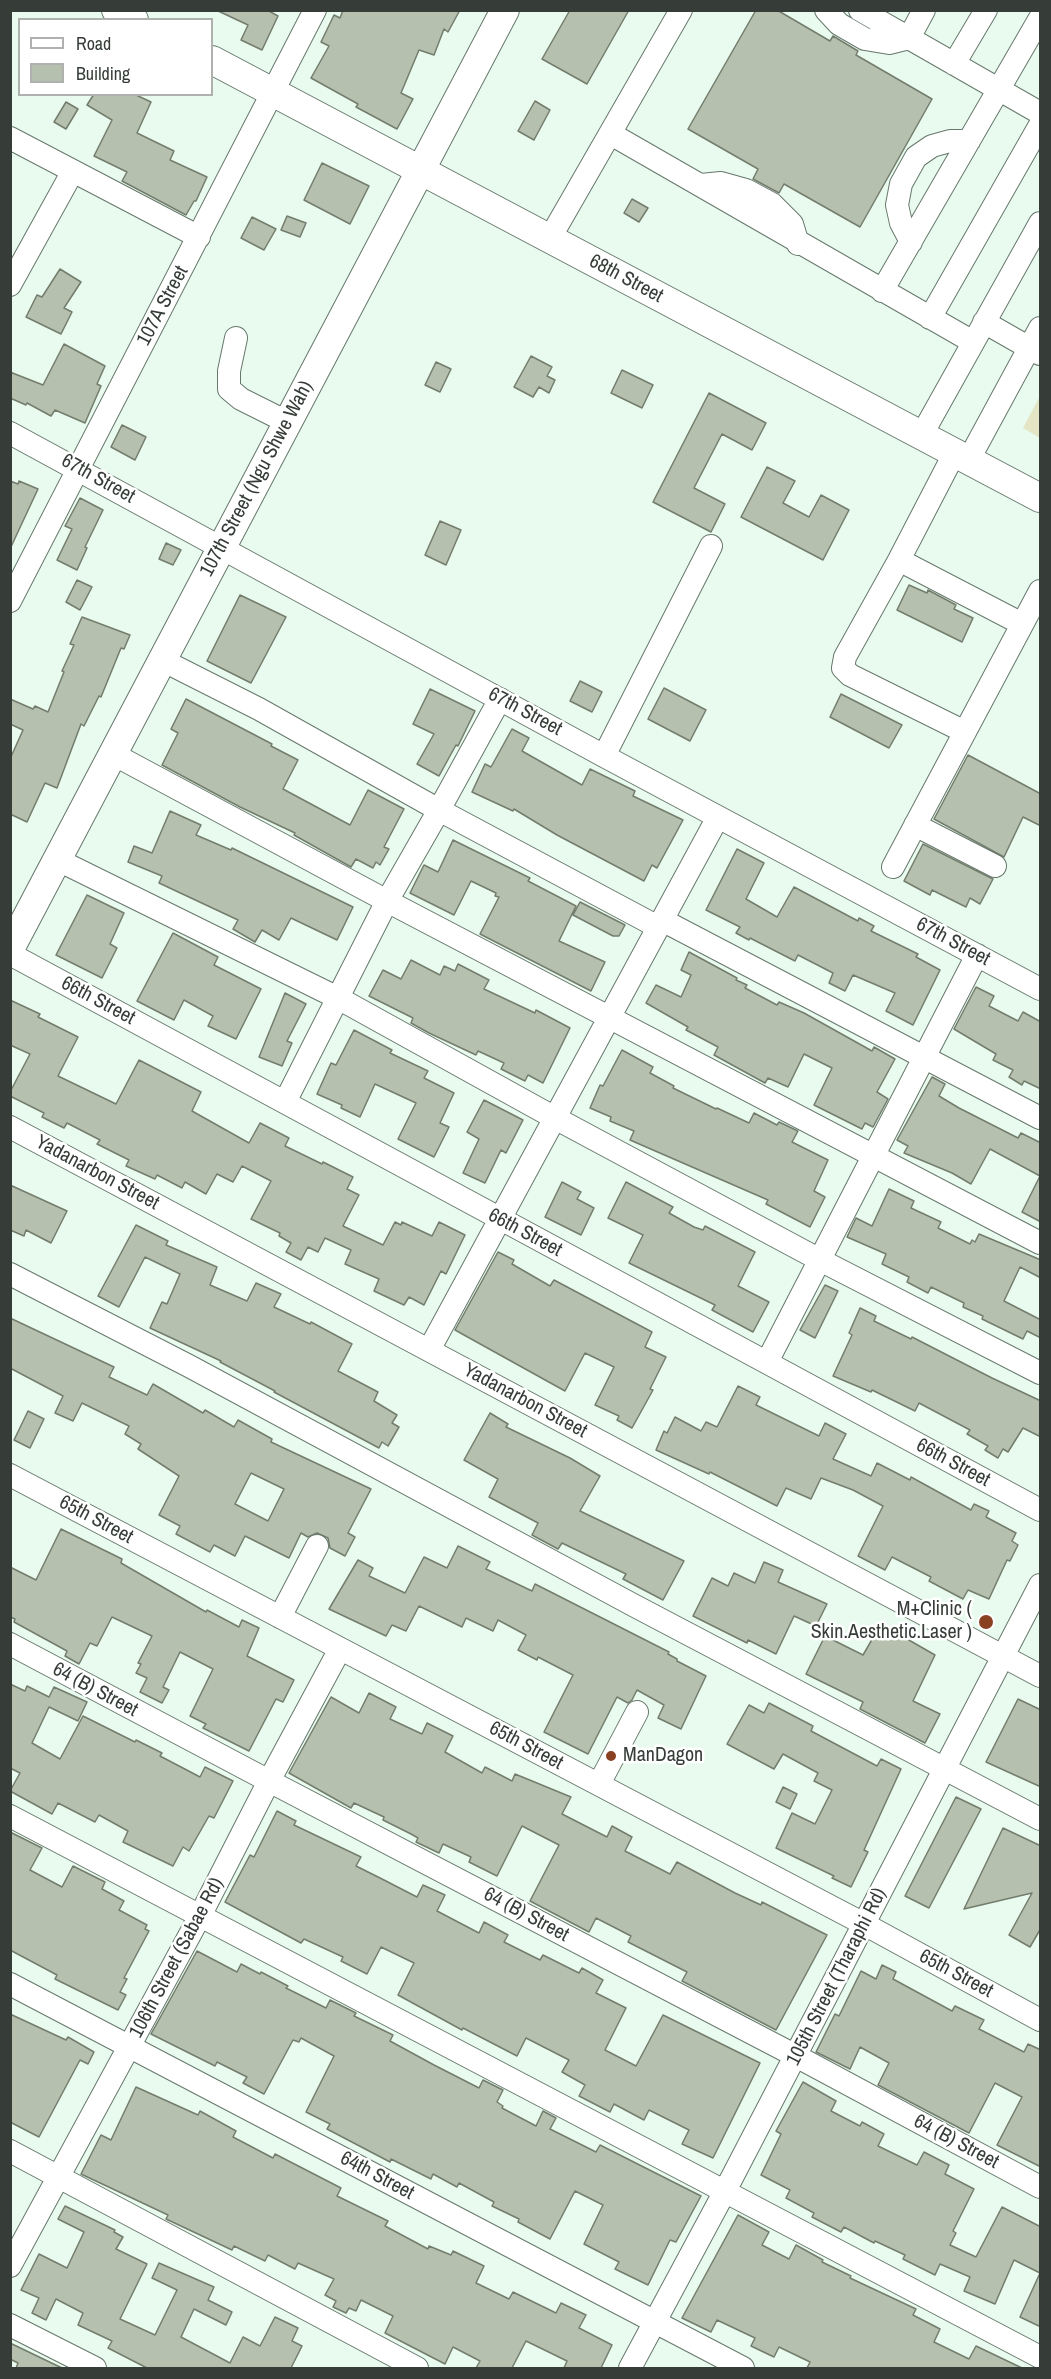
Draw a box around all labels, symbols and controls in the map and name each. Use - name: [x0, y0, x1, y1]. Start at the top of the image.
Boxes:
- legend: [18, 18, 213, 96]
- text: Road: [76, 31, 111, 56]
- text: Building: [76, 61, 130, 86]
- street label: 68th Street: [585, 250, 667, 308]
- street label: 107A Street: [132, 262, 194, 350]
- street label: 107th Street (Ngu Shwe Wah): [195, 377, 319, 581]
- street label: 67th Street: [57, 449, 139, 509]
- street label: 67th Street: [484, 683, 566, 741]
- street label: 67th Street: [912, 913, 994, 971]
- street label: 66th Street: [57, 972, 139, 1030]
- street label: Yadanarbon Street: [31, 1130, 163, 1216]
- street label: 66th Street: [484, 1204, 566, 1262]
- street label: Yadanarbon Street: [459, 1358, 591, 1444]
- street label: 66th Street: [912, 1434, 994, 1492]
- street label: 65th Street: [55, 1491, 137, 1549]
- place label: M+Clinic ( Skin.Aesthetic.Laser ): [811, 1598, 972, 1645]
- marker: M+Clinic ( Skin.Aesthetic.Laser ): [977, 1613, 995, 1631]
- street label: 64 (B) Street: [48, 1658, 142, 1722]
- street label: 65th Street: [485, 1717, 567, 1775]
- place label: ManDagon: [623, 1744, 703, 1768]
- marker: ManDagon: [604, 1749, 618, 1763]
- street label: 106th Street (Sabae Rd): [125, 1874, 229, 2042]
- street label: 64 (B) Street: [479, 1883, 573, 1947]
- street label: 105th Street (Tharaphi Rd): [782, 1884, 892, 2070]
- street label: 65th Street: [915, 1945, 997, 2003]
- street label: 64 (B) Street: [909, 2110, 1003, 2174]
- street label: 64th Street: [336, 2147, 418, 2205]

